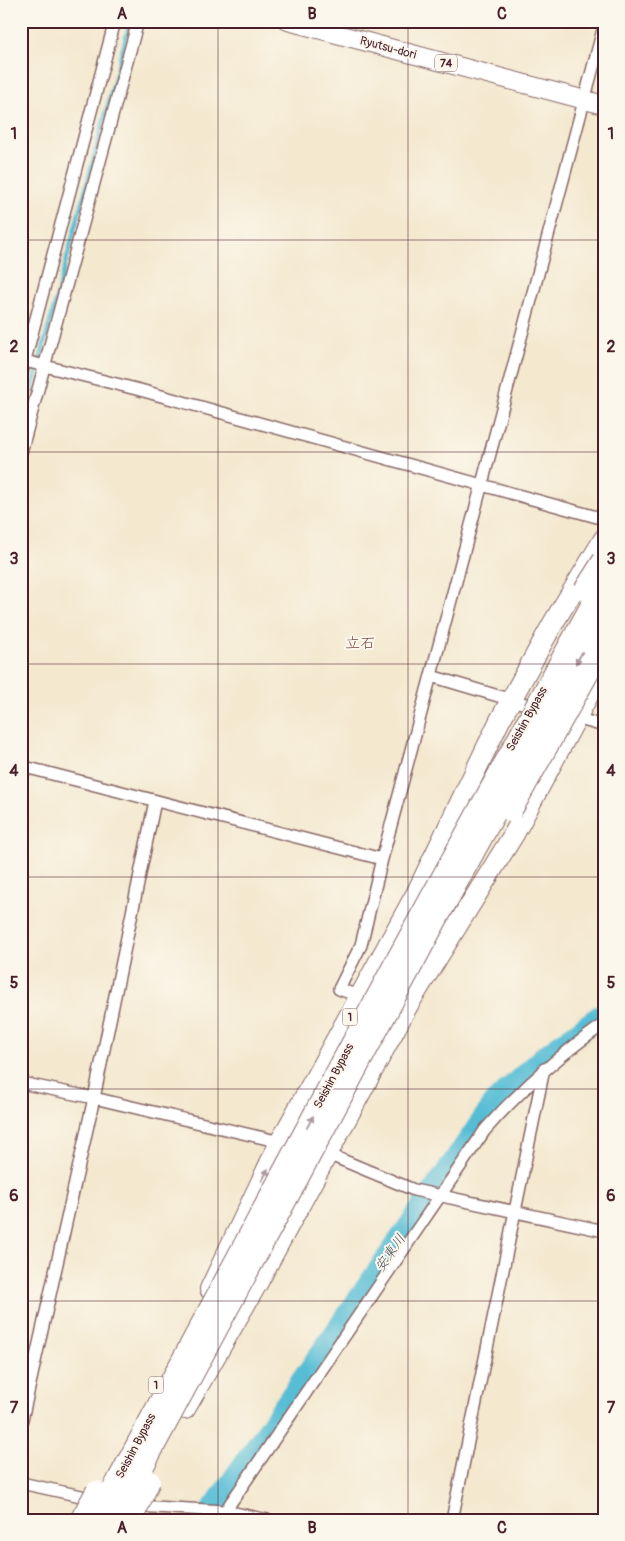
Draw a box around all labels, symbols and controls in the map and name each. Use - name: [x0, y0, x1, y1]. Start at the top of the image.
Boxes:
- text: A: [117, 4, 128, 24]
- text: B: [307, 4, 317, 24]
- text: C: [497, 4, 507, 24]
- street label: Ryutsu-dori: [358, 33, 418, 63]
- road number: 74: [435, 54, 457, 72]
- text: 1: [11, 124, 17, 144]
- text: 1: [608, 124, 614, 144]
- text: 2: [10, 337, 19, 357]
- text: 2: [607, 337, 616, 357]
- text: 3: [10, 549, 19, 569]
- text: 3: [607, 549, 616, 569]
- district label: 立石: [345, 634, 375, 653]
- one-way arrow: [575, 651, 584, 664]
- street label: Seishin Bypass: [503, 684, 551, 754]
- text: 4: [9, 761, 19, 781]
- text: 4: [606, 761, 616, 781]
- text: 5: [10, 973, 19, 993]
- text: 5: [607, 973, 616, 993]
- road number: 1: [342, 1009, 358, 1026]
- street label: Seishin Bypass: [311, 1040, 358, 1111]
- one-way arrow: [306, 1115, 314, 1129]
- one-way arrow: [261, 1167, 269, 1182]
- text: 6: [9, 1186, 19, 1206]
- text: 6: [606, 1186, 616, 1206]
- water label: 安東川: [371, 1231, 409, 1275]
- road number: 1: [148, 1376, 164, 1394]
- text: 7: [10, 1398, 19, 1418]
- text: 7: [607, 1398, 616, 1418]
- street label: Seishin Bypass: [113, 1410, 160, 1481]
- text: A: [117, 1518, 128, 1538]
- text: B: [307, 1518, 317, 1538]
- text: C: [497, 1518, 507, 1538]

